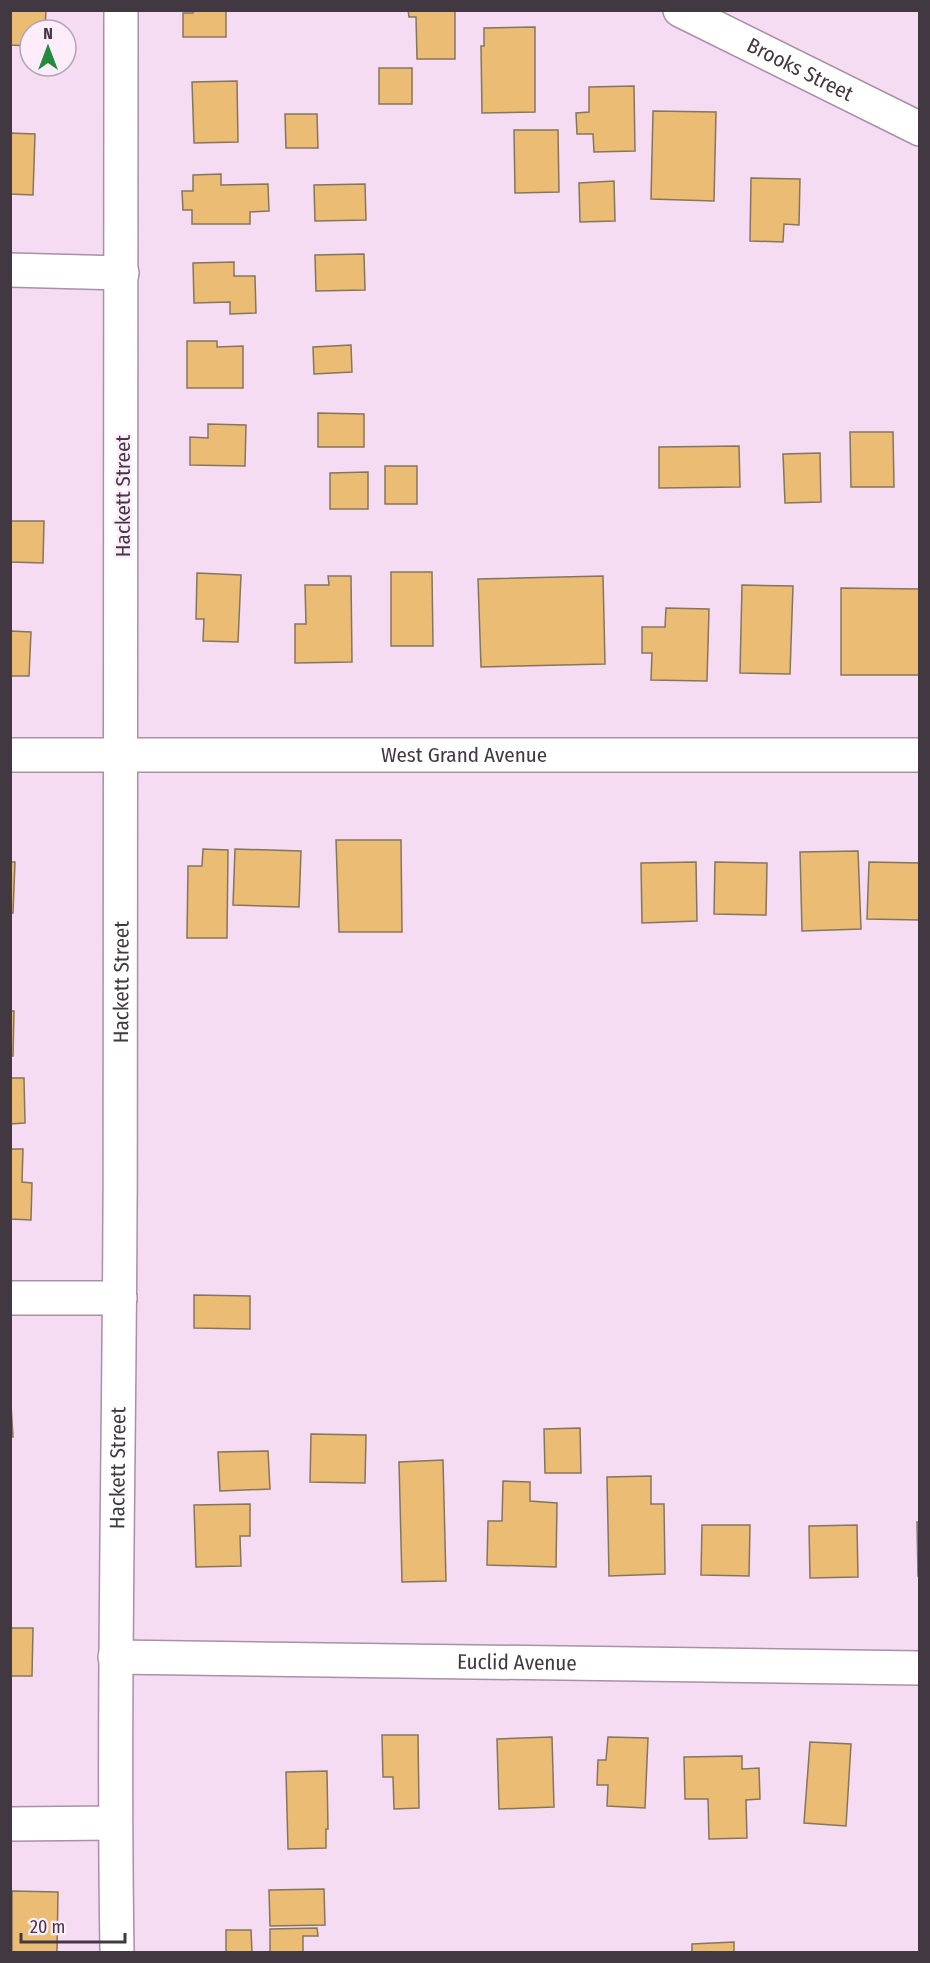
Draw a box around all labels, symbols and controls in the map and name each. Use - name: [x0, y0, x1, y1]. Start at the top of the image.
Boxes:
- north arrow: [18, 18, 78, 78]
- text: N: [43, 24, 53, 43]
- street label: Brooks Street: [742, 32, 858, 107]
- street label: Hackett Street: [110, 435, 136, 557]
- street label: West Grand Avenue: [381, 742, 547, 768]
- street label: Hackett Street: [108, 921, 135, 1043]
- street label: Hackett Street: [104, 1407, 131, 1529]
- street label: Euclid Avenue: [457, 1649, 577, 1676]
- scale bar: [21, 1906, 124, 1944]
- text: 20 m: [30, 1916, 65, 1938]

